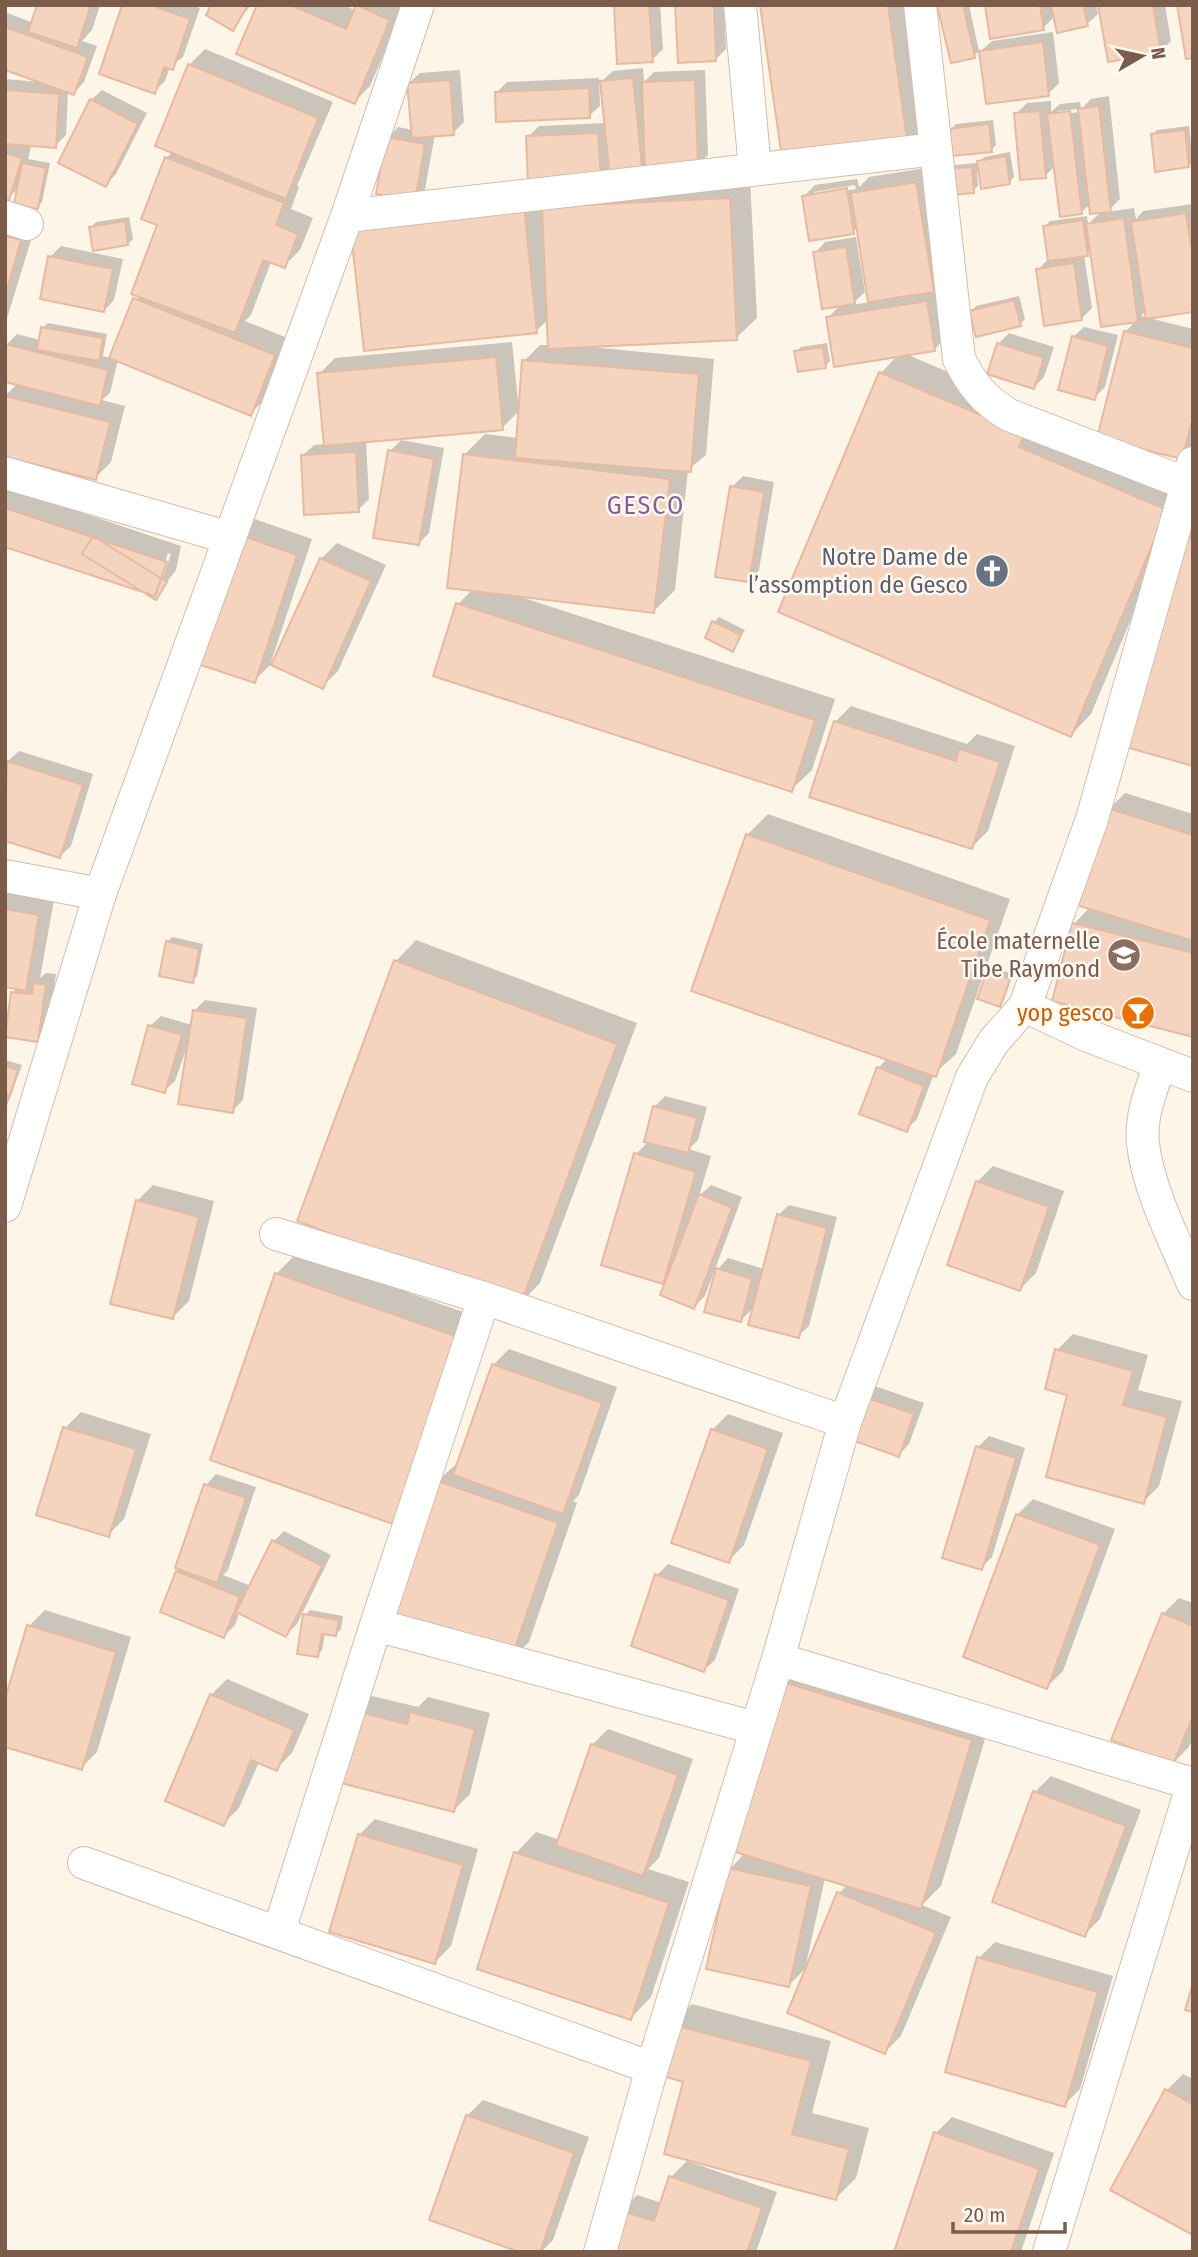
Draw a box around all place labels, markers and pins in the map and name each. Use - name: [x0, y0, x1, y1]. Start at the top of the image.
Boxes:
- place label: Notre Dame de l’assomption de Gesco: [748, 543, 968, 599]
- church icon: Notre Dame de l’assomption de Gesco: [973, 552, 1011, 590]
- place label: École maternelle Tibe Raymond: [936, 926, 1100, 983]
- school or university icon: École maternelle Tibe Raymond: [1105, 936, 1143, 974]
- bar icon: yop gesco: [1119, 994, 1157, 1032]
- place label: yop gesco: [1017, 999, 1114, 1027]

